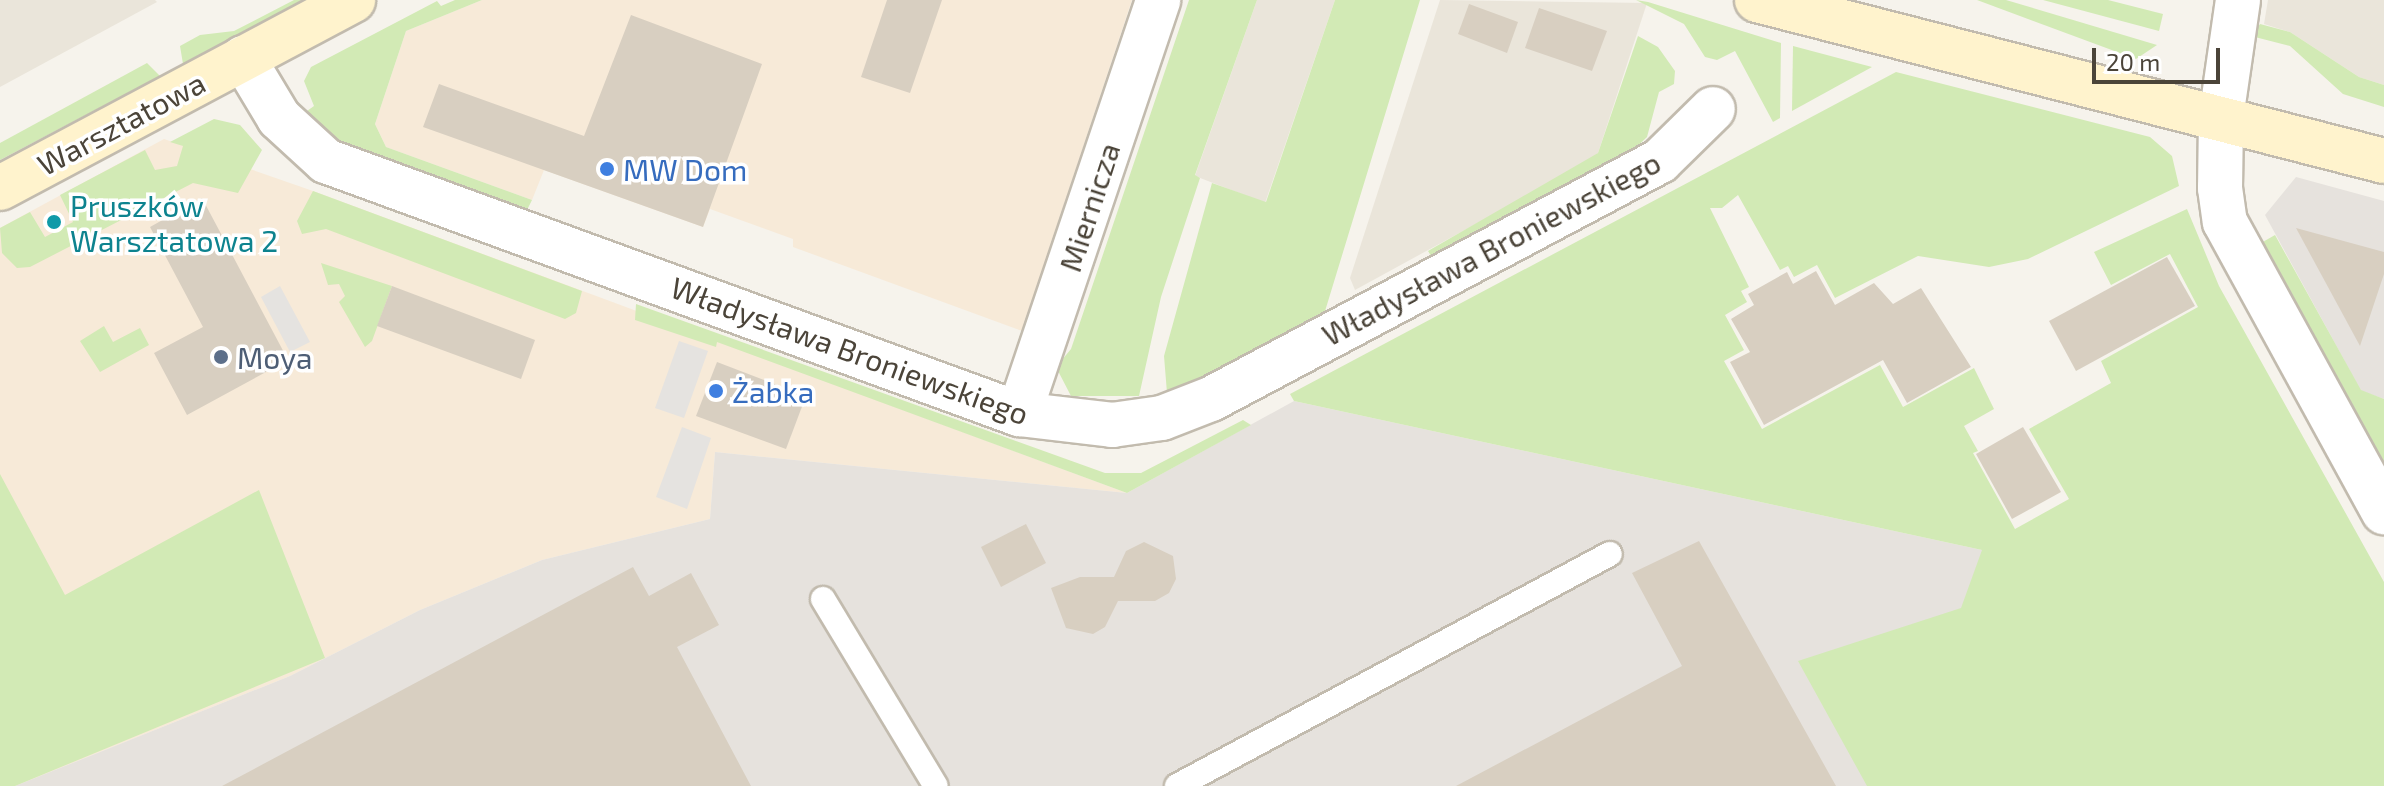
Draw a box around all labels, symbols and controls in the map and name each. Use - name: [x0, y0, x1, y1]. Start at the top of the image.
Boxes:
- scale bar: [2096, 32, 2224, 82]
- text: 20 m: [2106, 47, 2160, 76]
- street label: Warsztatowa: [31, 64, 211, 182]
- street label: Miernicza: [1051, 138, 1127, 276]
- street label: Władysława Broniewskiego: [1316, 143, 1666, 353]
- place label: MW Dom: [623, 151, 748, 187]
- marker: MW Dom: [598, 160, 616, 178]
- place label: Pruszków Warsztatowa 2: [70, 187, 278, 258]
- marker: Pruszków Warsztatowa 2: [45, 213, 63, 231]
- street label: Władysława Broniewskiego: [666, 268, 1034, 432]
- place label: Moya: [237, 339, 312, 375]
- marker: Moya: [212, 348, 230, 366]
- place label: Żabka: [732, 373, 814, 409]
- marker: Żabka: [707, 382, 725, 400]

